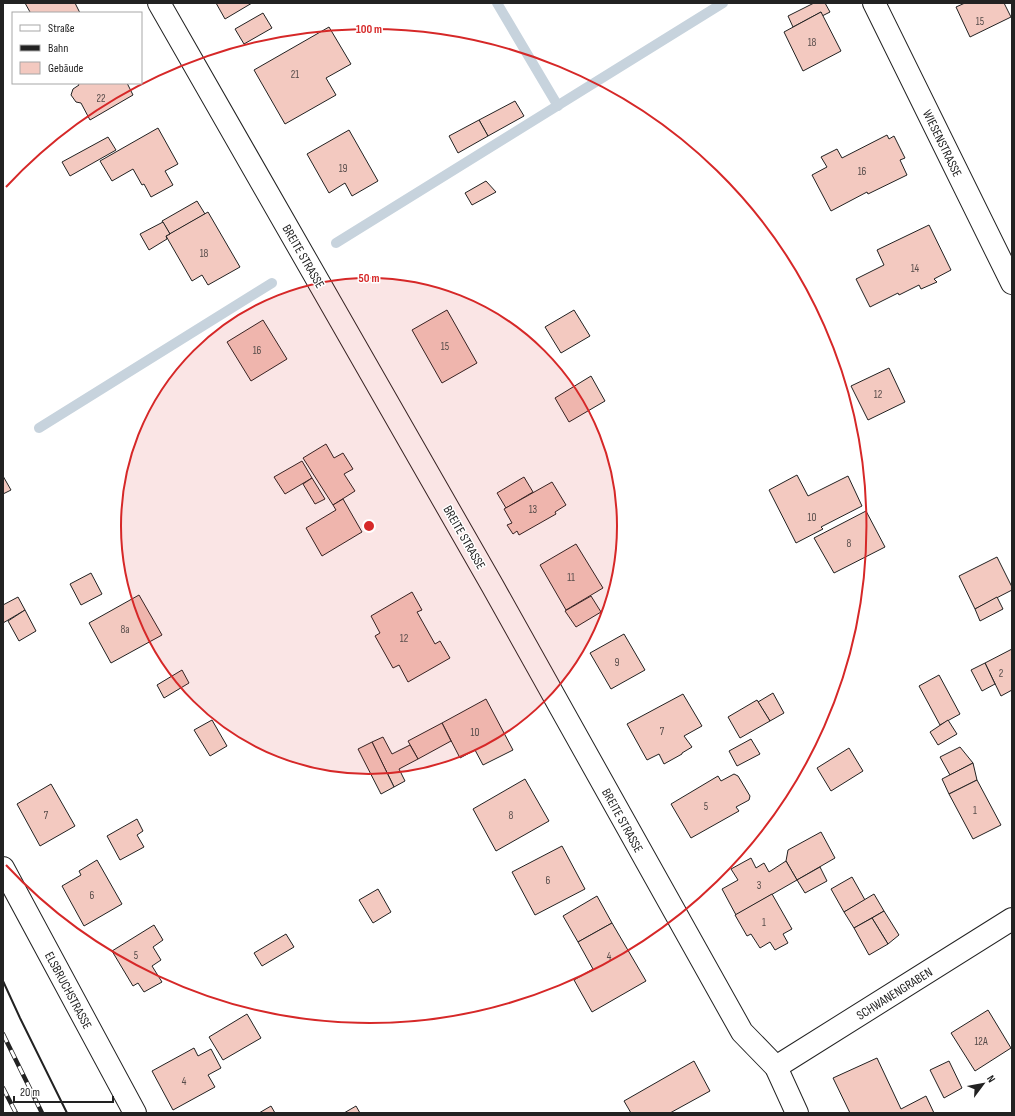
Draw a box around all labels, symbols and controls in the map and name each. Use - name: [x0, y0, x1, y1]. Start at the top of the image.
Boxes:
- legend: [12, 12, 142, 84]
- house number: 15: [976, 15, 984, 28]
- text: Straße: [48, 21, 75, 36]
- text: 100 m: [356, 22, 382, 37]
- house number: 18: [808, 36, 817, 49]
- text: Bahn: [48, 41, 68, 56]
- text: Gebäude: [48, 61, 83, 76]
- house number: 21: [291, 68, 299, 81]
- house number: 22: [96, 92, 106, 105]
- street label: WIESENSTRASSE: [919, 107, 965, 180]
- house number: 19: [339, 162, 347, 175]
- house number: 16: [858, 165, 867, 178]
- street label: BREITE STRASSE: [278, 222, 328, 291]
- house number: 18: [200, 247, 209, 260]
- house number: 14: [911, 262, 920, 275]
- text: 50 m: [359, 271, 379, 286]
- house number: 15: [441, 340, 449, 353]
- house number: 16: [253, 344, 262, 357]
- house number: 12: [874, 388, 883, 401]
- street label: BREITE STRASSE: [439, 503, 489, 572]
- house number: 13: [529, 503, 538, 516]
- house number: 10: [808, 511, 816, 524]
- centre of rings: [362, 519, 376, 533]
- house number: 8: [847, 537, 852, 550]
- house number: 11: [567, 571, 575, 584]
- house number: 8a: [120, 623, 130, 636]
- house number: 12: [400, 632, 409, 645]
- house number: 9: [615, 656, 620, 669]
- house number: 2: [999, 667, 1004, 680]
- house number: 7: [660, 725, 665, 738]
- house number: 10: [471, 726, 479, 739]
- street label: BREITE STRASSE: [598, 786, 646, 855]
- house number: 5: [704, 800, 708, 813]
- house number: 1: [973, 804, 977, 817]
- house number: 7: [44, 809, 49, 822]
- house number: 8: [509, 809, 514, 822]
- house number: 6: [546, 874, 551, 887]
- house number: 3: [757, 879, 762, 892]
- house number: 6: [90, 889, 95, 902]
- house number: 1: [762, 916, 766, 929]
- street label: ELSBRUCHSTRASSE: [41, 949, 95, 1032]
- house number: 5: [134, 949, 138, 962]
- house number: 4: [607, 950, 612, 963]
- street label: SCHWANENGRABEN: [854, 964, 935, 1024]
- house number: 12A: [974, 1035, 988, 1048]
- north arrow: [963, 1064, 1003, 1104]
- text: N: [984, 1073, 998, 1085]
- house number: 4: [182, 1075, 187, 1088]
- scale bar: [14, 1078, 113, 1104]
- text: 20 m: [20, 1085, 40, 1100]

